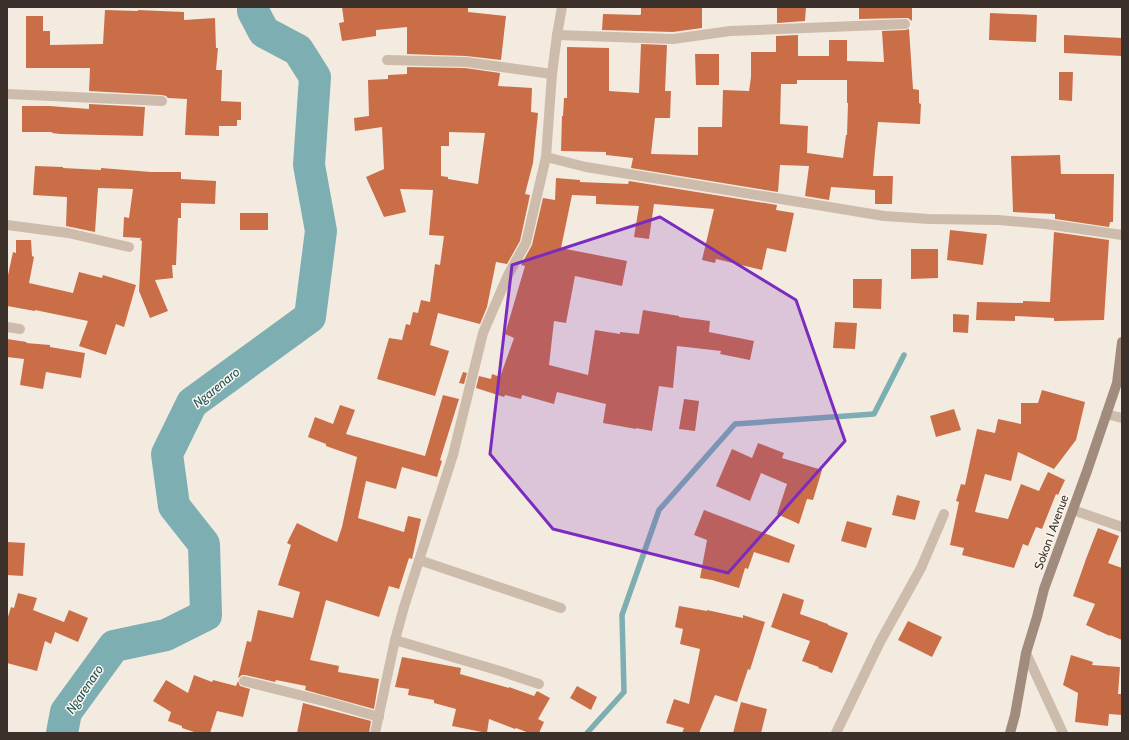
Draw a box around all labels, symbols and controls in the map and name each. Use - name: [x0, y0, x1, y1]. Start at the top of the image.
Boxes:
- water label: Ngarenaro: [189, 363, 243, 411]
- street label: Sokon I Avenue: [1031, 493, 1071, 571]
- water label: Ngarenaro: [62, 661, 106, 716]

